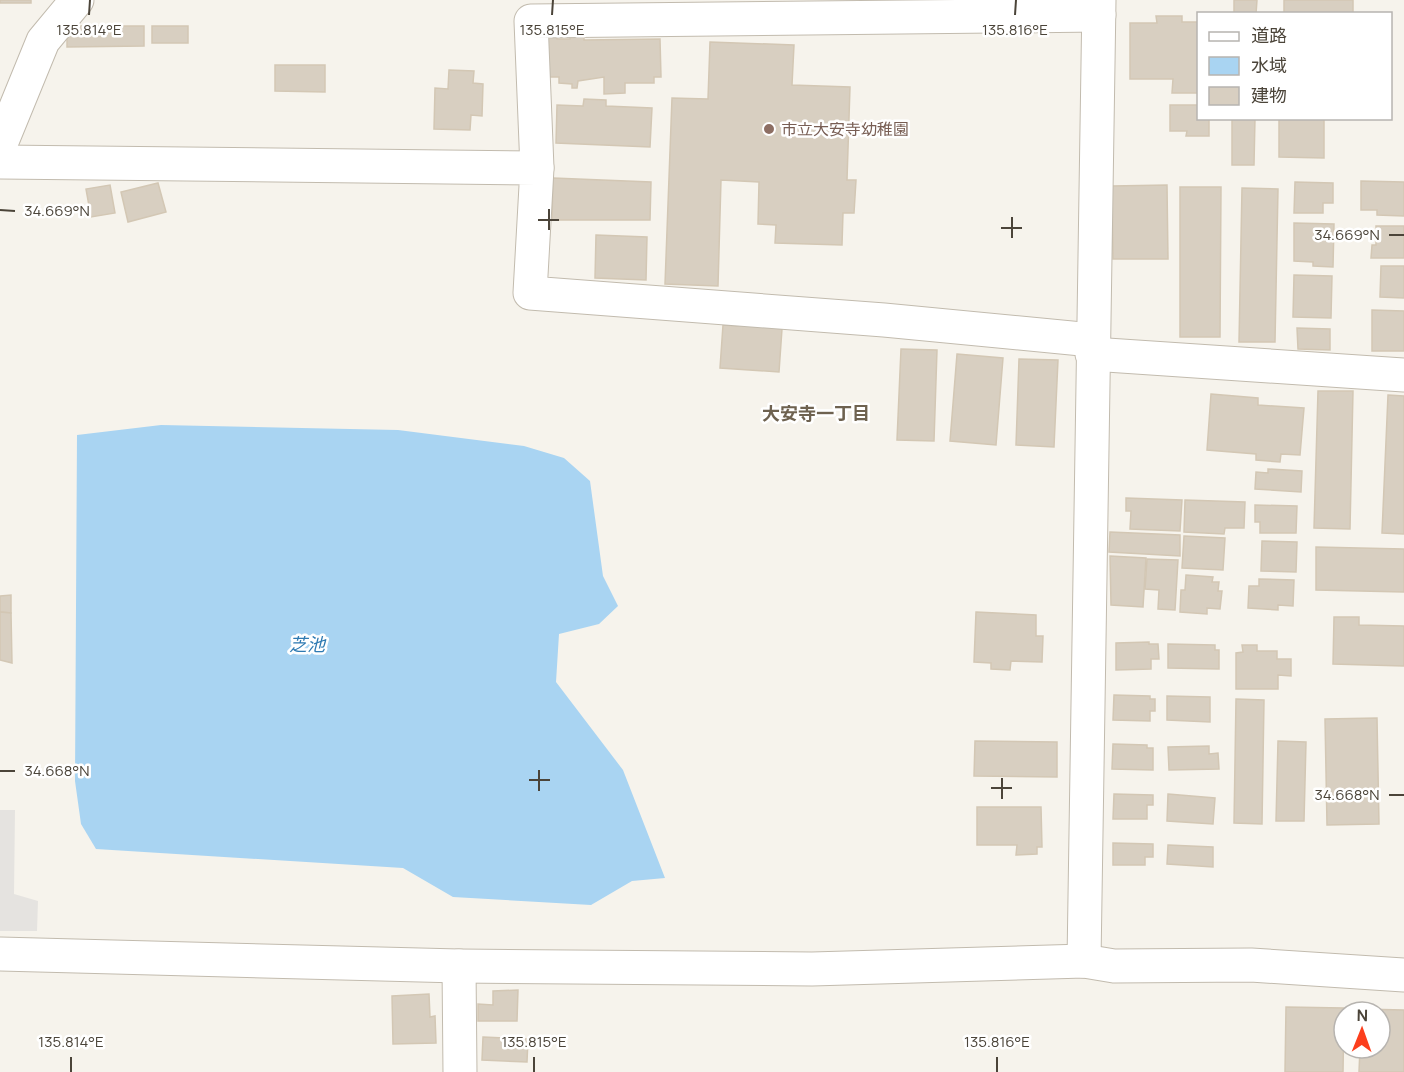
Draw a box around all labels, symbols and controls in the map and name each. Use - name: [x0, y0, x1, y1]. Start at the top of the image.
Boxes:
- legend: [1197, 12, 1392, 120]
- text: 135.814°E: [56, 19, 122, 40]
- text: 135.815°E: [519, 19, 585, 40]
- text: 135.816°E: [982, 19, 1048, 40]
- text: 道路: [1251, 23, 1287, 47]
- text: 水域: [1251, 53, 1287, 77]
- text: 建物: [1251, 83, 1287, 107]
- place label: 市立大安寺幼稚園: [781, 118, 909, 140]
- marker: 市立大安寺幼稚園: [762, 122, 776, 136]
- text: 34.669°N: [24, 200, 90, 221]
- text: 34.669°N: [1314, 224, 1380, 245]
- district label: 大安寺一丁目: [762, 401, 870, 425]
- water label: 芝池: [289, 632, 327, 656]
- text: 34.668°N: [25, 760, 89, 781]
- text: 34.668°N: [1315, 784, 1379, 805]
- north arrow: [1332, 1000, 1392, 1060]
- text: N: [1356, 1004, 1368, 1026]
- text: 135.814°E: [38, 1031, 104, 1052]
- text: 135.815°E: [501, 1031, 567, 1052]
- text: 135.816°E: [964, 1031, 1030, 1052]

